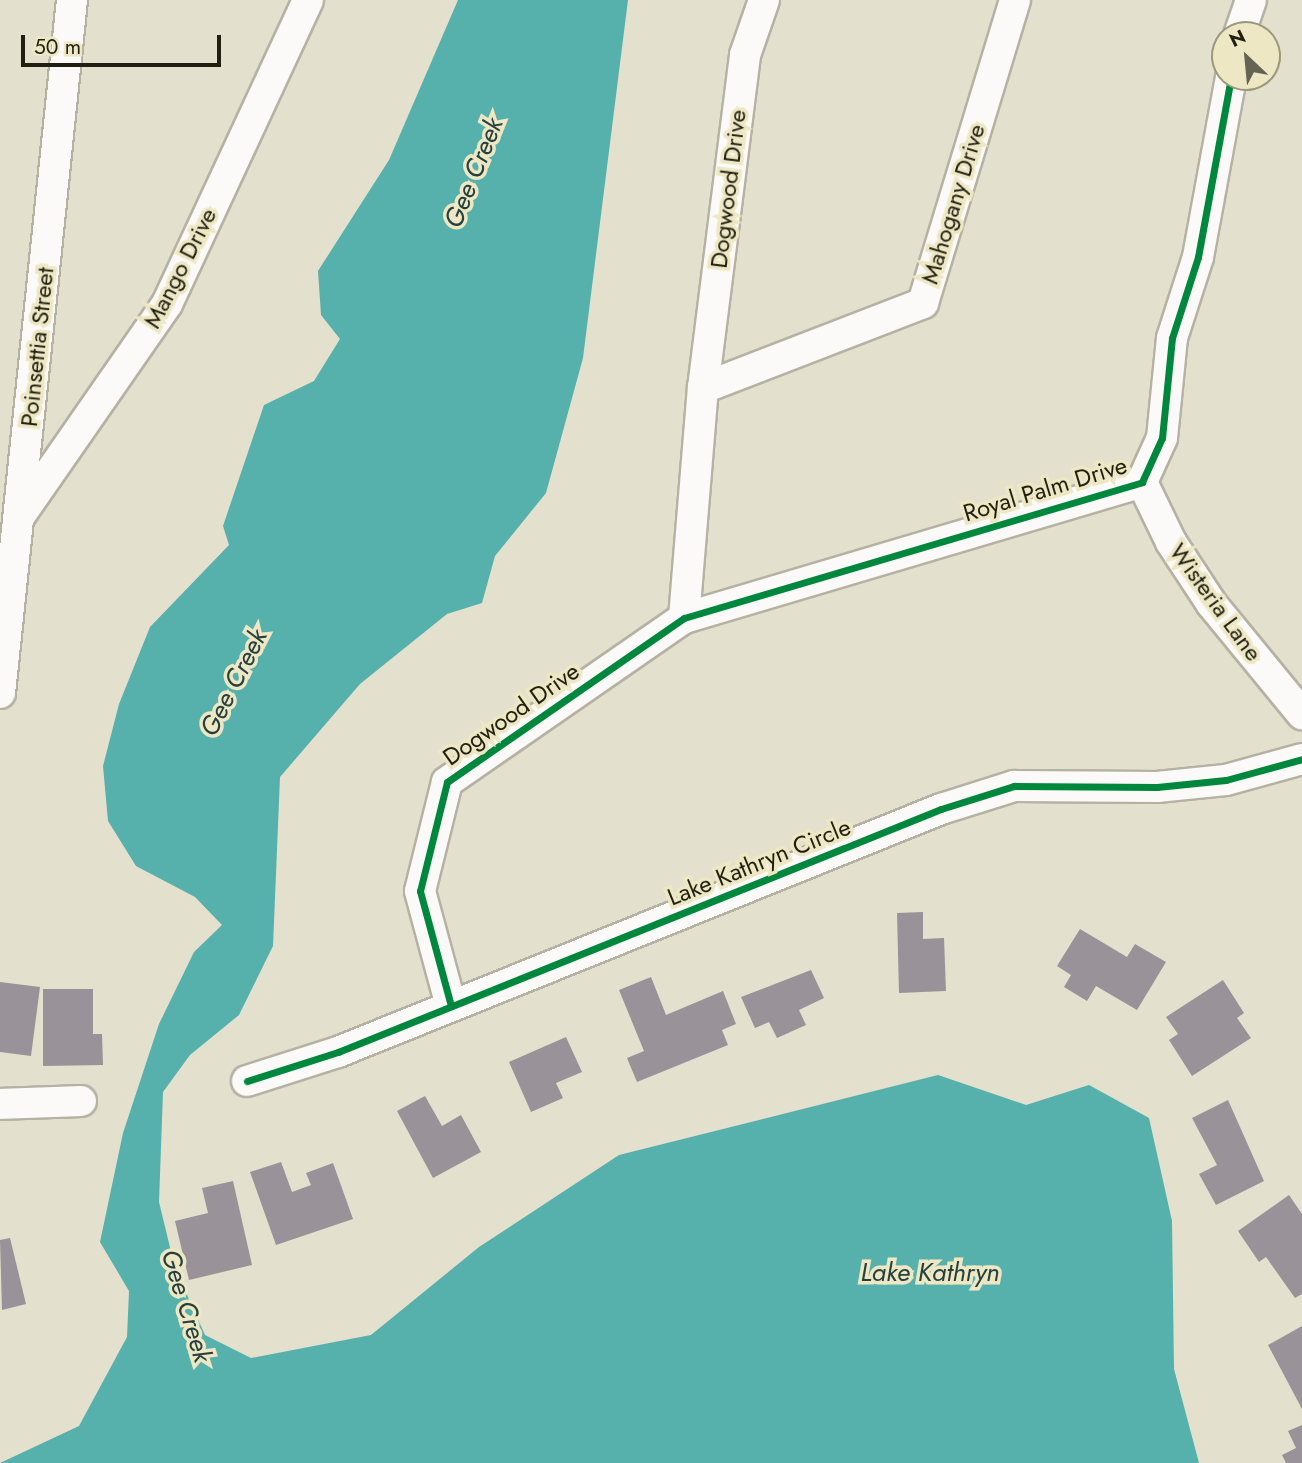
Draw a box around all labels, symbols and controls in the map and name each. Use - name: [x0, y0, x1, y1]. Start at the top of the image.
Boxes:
- scale bar: [24, 21, 224, 65]
- north arrow: [1211, 21, 1281, 91]
- text: N: [1225, 23, 1250, 54]
- text: 50 m: [34, 32, 81, 62]
- street label: Dogwood Drive: [704, 108, 752, 270]
- water label: Gee Creek: [438, 113, 510, 233]
- street label: Mahogany Drive: [915, 121, 991, 287]
- street label: Mango Drive: [137, 203, 223, 333]
- street label: Poinsettia Street: [14, 266, 60, 428]
- street label: Royal Palm Drive: [960, 450, 1130, 528]
- street label: Wisteria Lane: [1164, 538, 1268, 666]
- water label: Gee Creek: [194, 624, 274, 742]
- street label: Dogwood Drive: [437, 656, 585, 772]
- street label: Lake Kathryn Circle: [663, 812, 855, 912]
- water label: Gee Creek: [154, 1246, 218, 1366]
- water label: Lake Kathryn: [861, 1257, 999, 1289]

